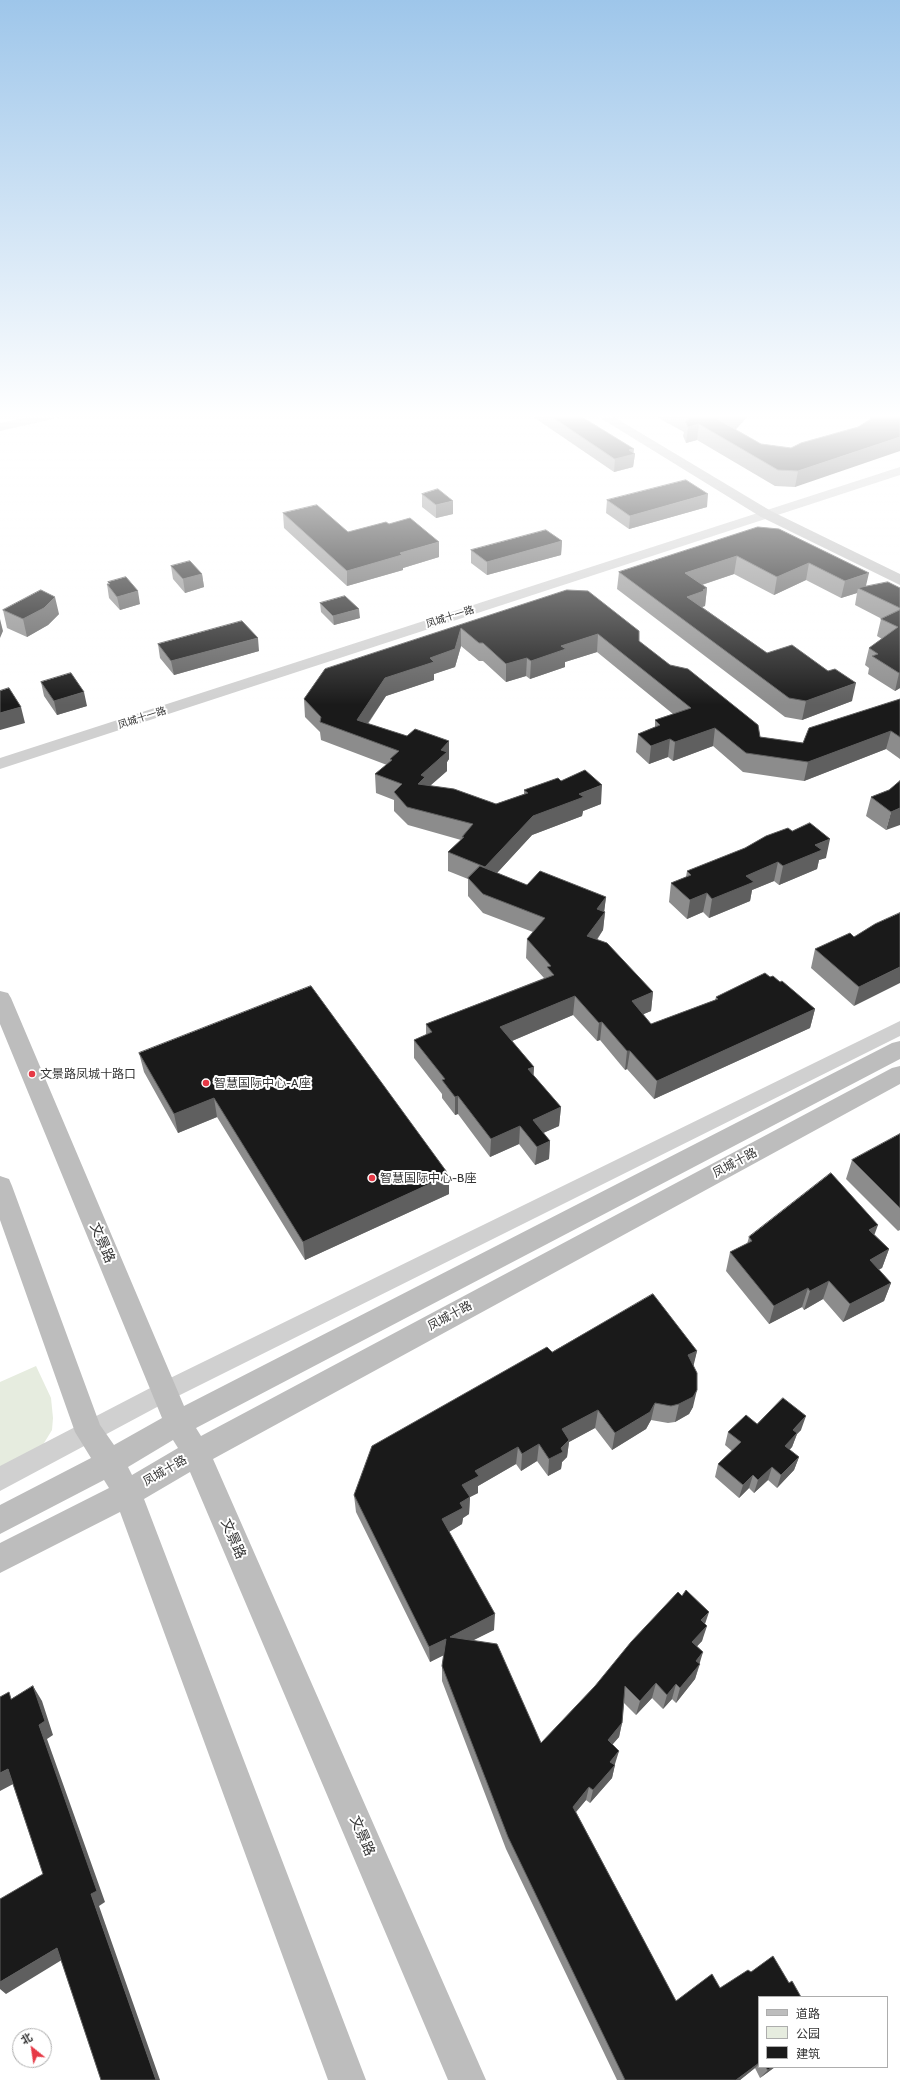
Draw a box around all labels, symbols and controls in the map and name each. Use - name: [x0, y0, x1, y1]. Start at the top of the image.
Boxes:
- street label: 凤城十一路: [424, 604, 476, 630]
- street label: 凤城十一路: [116, 705, 168, 731]
- place label: 文景路凤城十路口: [40, 1067, 136, 1081]
- marker: 文景路凤城十路口: [27, 1069, 37, 1079]
- place label: 智慧国际中心-A座: [214, 1076, 310, 1090]
- marker: 智慧国际中心-A座: [201, 1078, 211, 1088]
- street label: 凤城十路: [710, 1145, 760, 1181]
- place label: 智慧国际中心-B座: [380, 1171, 476, 1185]
- marker: 智慧国际中心-B座: [367, 1173, 377, 1183]
- street label: 文景路: [86, 1220, 118, 1266]
- street label: 凤城十路: [425, 1298, 475, 1334]
- street label: 凤城十路: [141, 1453, 189, 1489]
- street label: 文景路: [217, 1516, 249, 1562]
- street label: 文景路: [346, 1813, 378, 1859]
- legend: [758, 1996, 888, 2068]
- text: 道路: [796, 2006, 820, 2021]
- text: 公园: [796, 2026, 820, 2041]
- north arrow: [12, 2028, 52, 2068]
- text: 北: [18, 2030, 35, 2047]
- text: 建筑: [796, 2046, 820, 2061]

